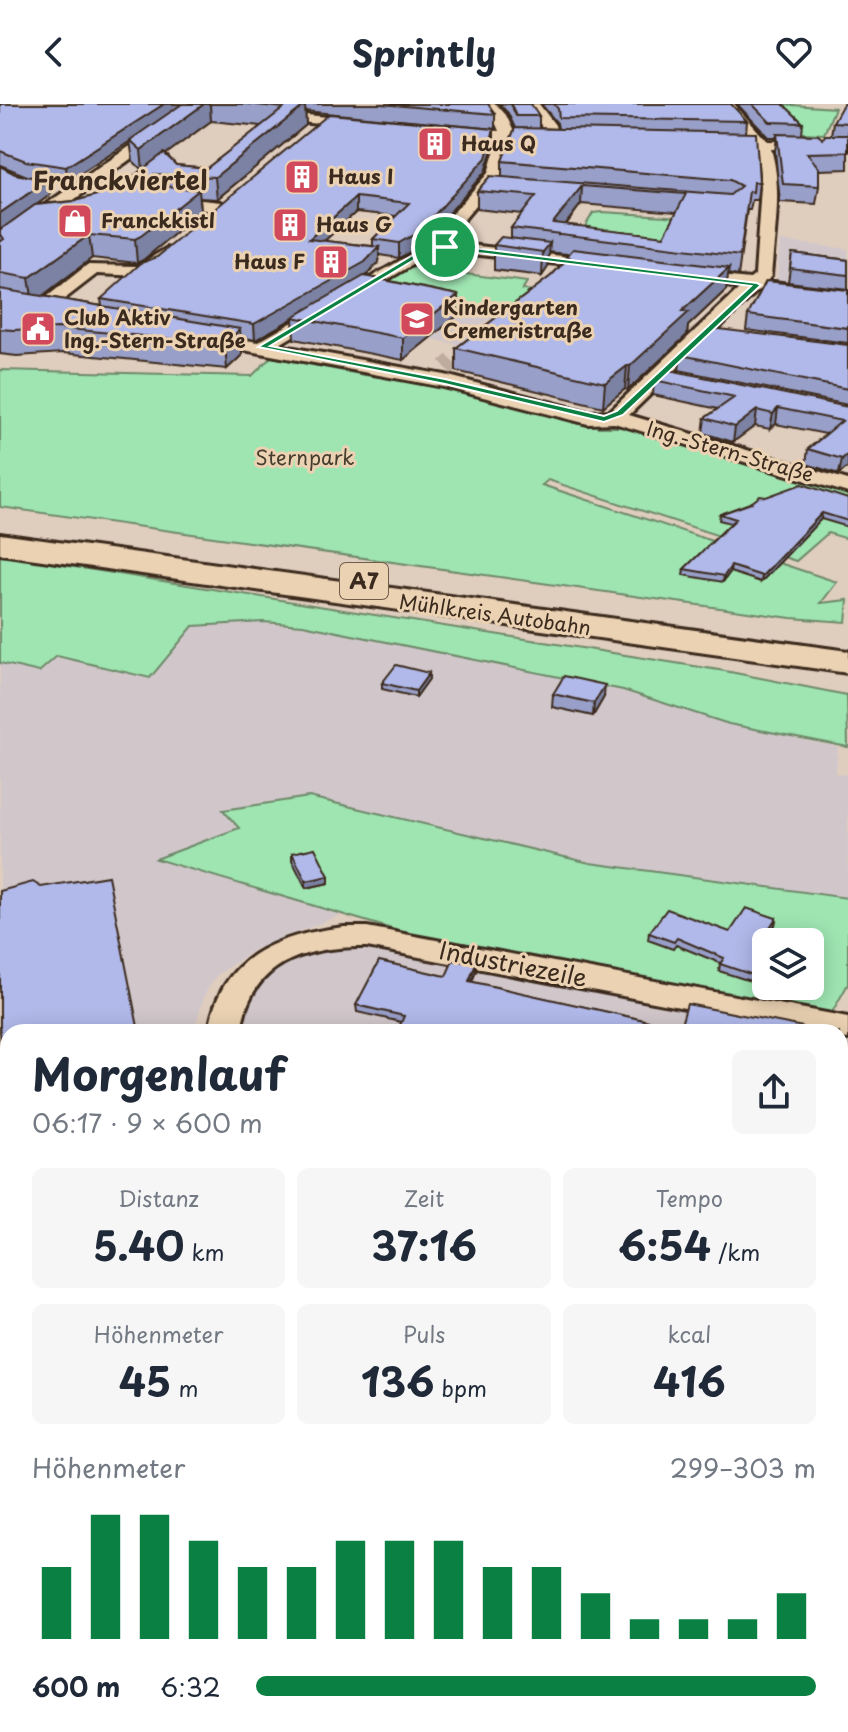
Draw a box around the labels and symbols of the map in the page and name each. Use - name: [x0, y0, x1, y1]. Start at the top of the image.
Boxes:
- building icon: Haus Q: [416, 125, 454, 163]
- place label: Haus Q: [461, 128, 536, 158]
- building icon: Haus I: [283, 158, 321, 196]
- district label: Franckviertel: [33, 160, 207, 199]
- place label: Haus I: [328, 161, 393, 191]
- shop icon: Franckkistl: [56, 202, 94, 240]
- place label: Franckkistl: [101, 205, 215, 235]
- building icon: Haus G: [271, 206, 309, 244]
- place label: Haus G: [316, 209, 392, 239]
- pin: [411, 213, 479, 281]
- building icon: Haus F: [312, 243, 350, 281]
- place label: Haus F: [234, 246, 305, 276]
- place label: Kindergarten Cremeristraße: [443, 292, 593, 345]
- school or university icon: Kindergarten Cremeristraße: [398, 300, 436, 338]
- place label: Club Aktiv Ing.-Stern-Straße: [64, 302, 246, 355]
- public building icon: Club Aktiv Ing.-Stern-Straße: [19, 310, 57, 348]
- street label: Ing.-Stern-Straße: [643, 413, 817, 489]
- park label: Sternpark: [256, 442, 354, 472]
- road number: A7: [340, 563, 388, 599]
- street label: Mühlkreis Autobahn: [397, 586, 593, 642]
- street label: Industriezeile: [436, 931, 591, 995]

